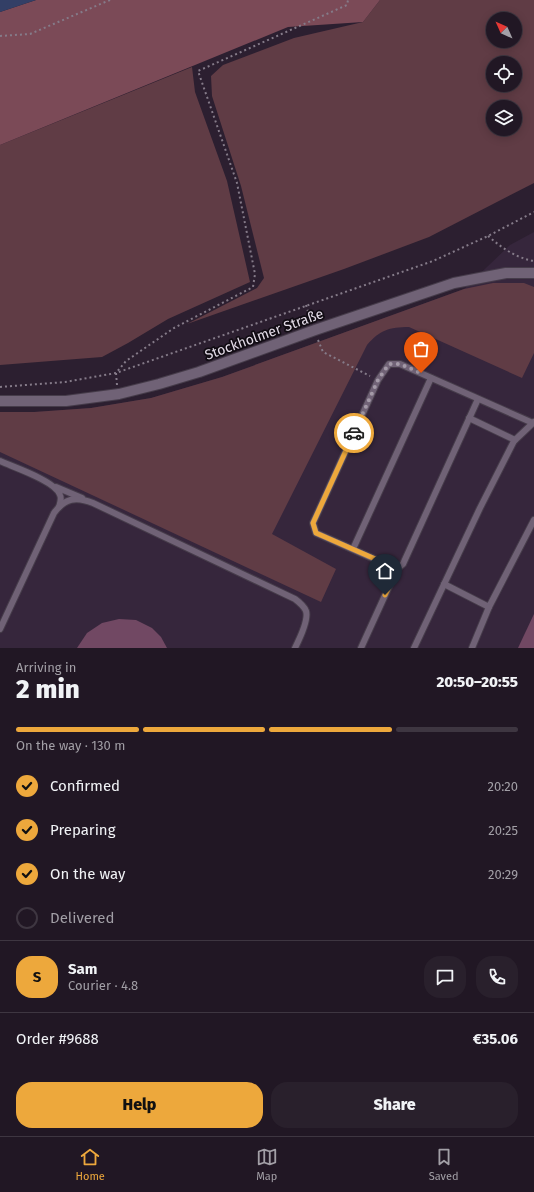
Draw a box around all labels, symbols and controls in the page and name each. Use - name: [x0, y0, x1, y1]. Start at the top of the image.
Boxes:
- north arrow: [486, 12, 522, 48]
- map controls: [486, 12, 522, 136]
- button: locate: [486, 56, 522, 92]
- button: layers: [486, 100, 522, 136]
- street label: Stockholmer Straße: [203, 305, 326, 364]
- pin: [404, 332, 438, 373]
- icon: bag: [410, 338, 432, 360]
- courier: [334, 413, 374, 453]
- icon: car: [343, 422, 365, 444]
- pin: [368, 554, 402, 595]
- icon: home: [374, 560, 396, 582]
- text: Arriving in: [16, 660, 76, 675]
- text: 20:50–20:55: [436, 673, 518, 691]
- text: 2 min: [16, 674, 80, 705]
- text: On the way · 130 m: [16, 738, 125, 753]
- icon: check: [16, 775, 38, 797]
- text: Confirmed: [50, 777, 120, 795]
- text: 20:20: [488, 779, 518, 794]
- icon: check: [16, 819, 38, 841]
- text: Preparing: [50, 821, 115, 839]
- text: 20:25: [488, 823, 518, 838]
- icon: check: [16, 863, 38, 885]
- text: On the way: [50, 865, 125, 883]
- text: 20:29: [488, 867, 518, 882]
- text: Delivered: [50, 909, 114, 927]
- button: chat: [424, 956, 466, 998]
- button: phone: [476, 956, 518, 998]
- text: Sam: [68, 960, 97, 978]
- text: S: [33, 968, 41, 986]
- text: Courier · 4.8: [68, 978, 138, 993]
- text: Order #9688: [16, 1030, 99, 1048]
- text: €35.06: [473, 1030, 518, 1048]
- button: Help: [16, 1082, 263, 1128]
- button: Share: [271, 1082, 518, 1128]
- tab: Home: [75, 1146, 105, 1183]
- tab: Map: [256, 1146, 278, 1183]
- tab: Saved: [429, 1146, 459, 1183]

